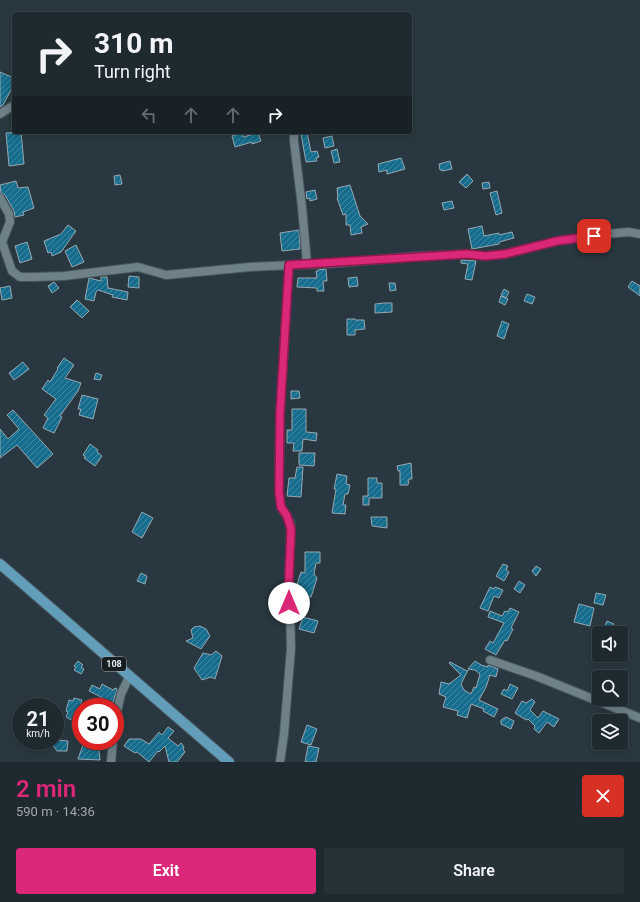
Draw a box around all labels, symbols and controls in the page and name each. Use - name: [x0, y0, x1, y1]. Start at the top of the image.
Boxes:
- text: 310 m: [94, 27, 173, 60]
- icon: right: [28, 28, 80, 80]
- text: Turn right: [94, 61, 171, 82]
- icon: left: [138, 104, 160, 126]
- icon: ahead: [180, 104, 202, 126]
- icon: ahead: [222, 104, 244, 126]
- icon: right: [264, 104, 286, 126]
- pin: [577, 219, 611, 253]
- icon: arrive: [583, 225, 605, 247]
- position arrow: [268, 582, 310, 624]
- map controls: [592, 626, 628, 750]
- button: sound: [592, 626, 628, 662]
- road number: 108: [102, 657, 126, 671]
- button: search: [592, 670, 628, 706]
- speed limit sign: 30: [72, 698, 124, 750]
- text: 21: [27, 707, 49, 731]
- button: layers: [592, 714, 628, 750]
- text: km/h: [26, 728, 50, 739]
- text: 2 min: [16, 775, 76, 803]
- button: close: [582, 775, 624, 817]
- text: 590 m · 14:36: [16, 804, 95, 819]
- button: Exit: [16, 848, 316, 894]
- button: Share: [324, 848, 624, 894]

